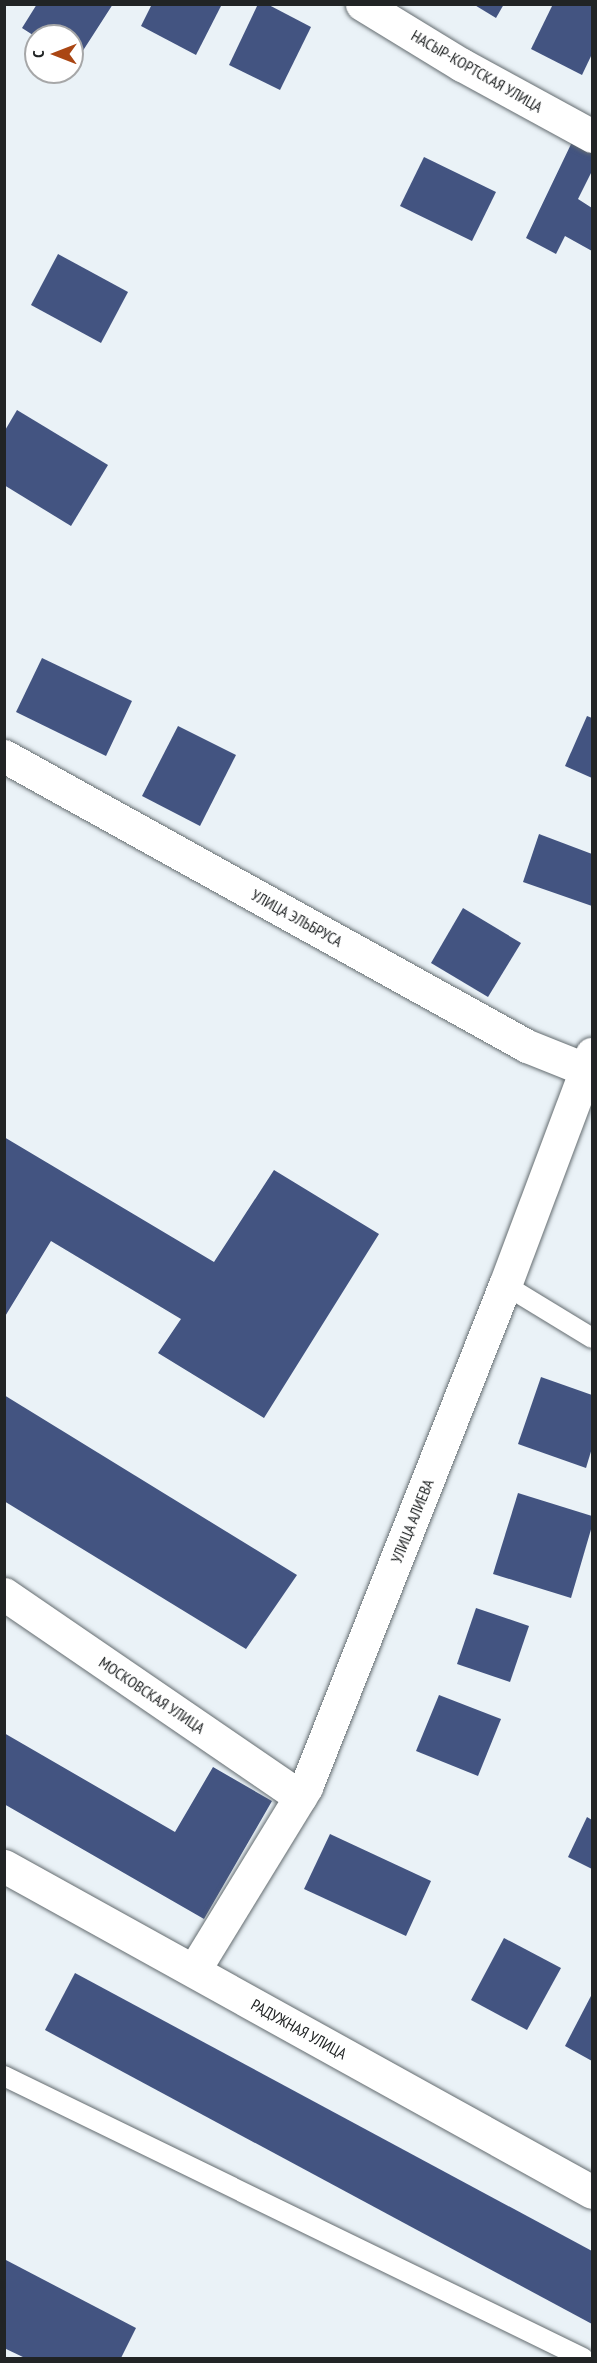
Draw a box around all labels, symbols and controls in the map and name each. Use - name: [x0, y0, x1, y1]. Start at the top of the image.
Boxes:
- north arrow: [24, 24, 84, 84]
- street label: НАСЫР-КОРТСКАЯ УЛИЦА: [408, 26, 546, 116]
- text: С: [28, 50, 48, 58]
- street label: УЛИЦА ЭЛЬБРУСА: [248, 885, 346, 951]
- street label: УЛИЦА АЛИЕВА: [386, 1476, 438, 1566]
- street label: МОСКОВСКАЯ УЛИЦА: [95, 1652, 209, 1738]
- street label: РАДУЖНАЯ УЛИЦА: [248, 1995, 350, 2063]

